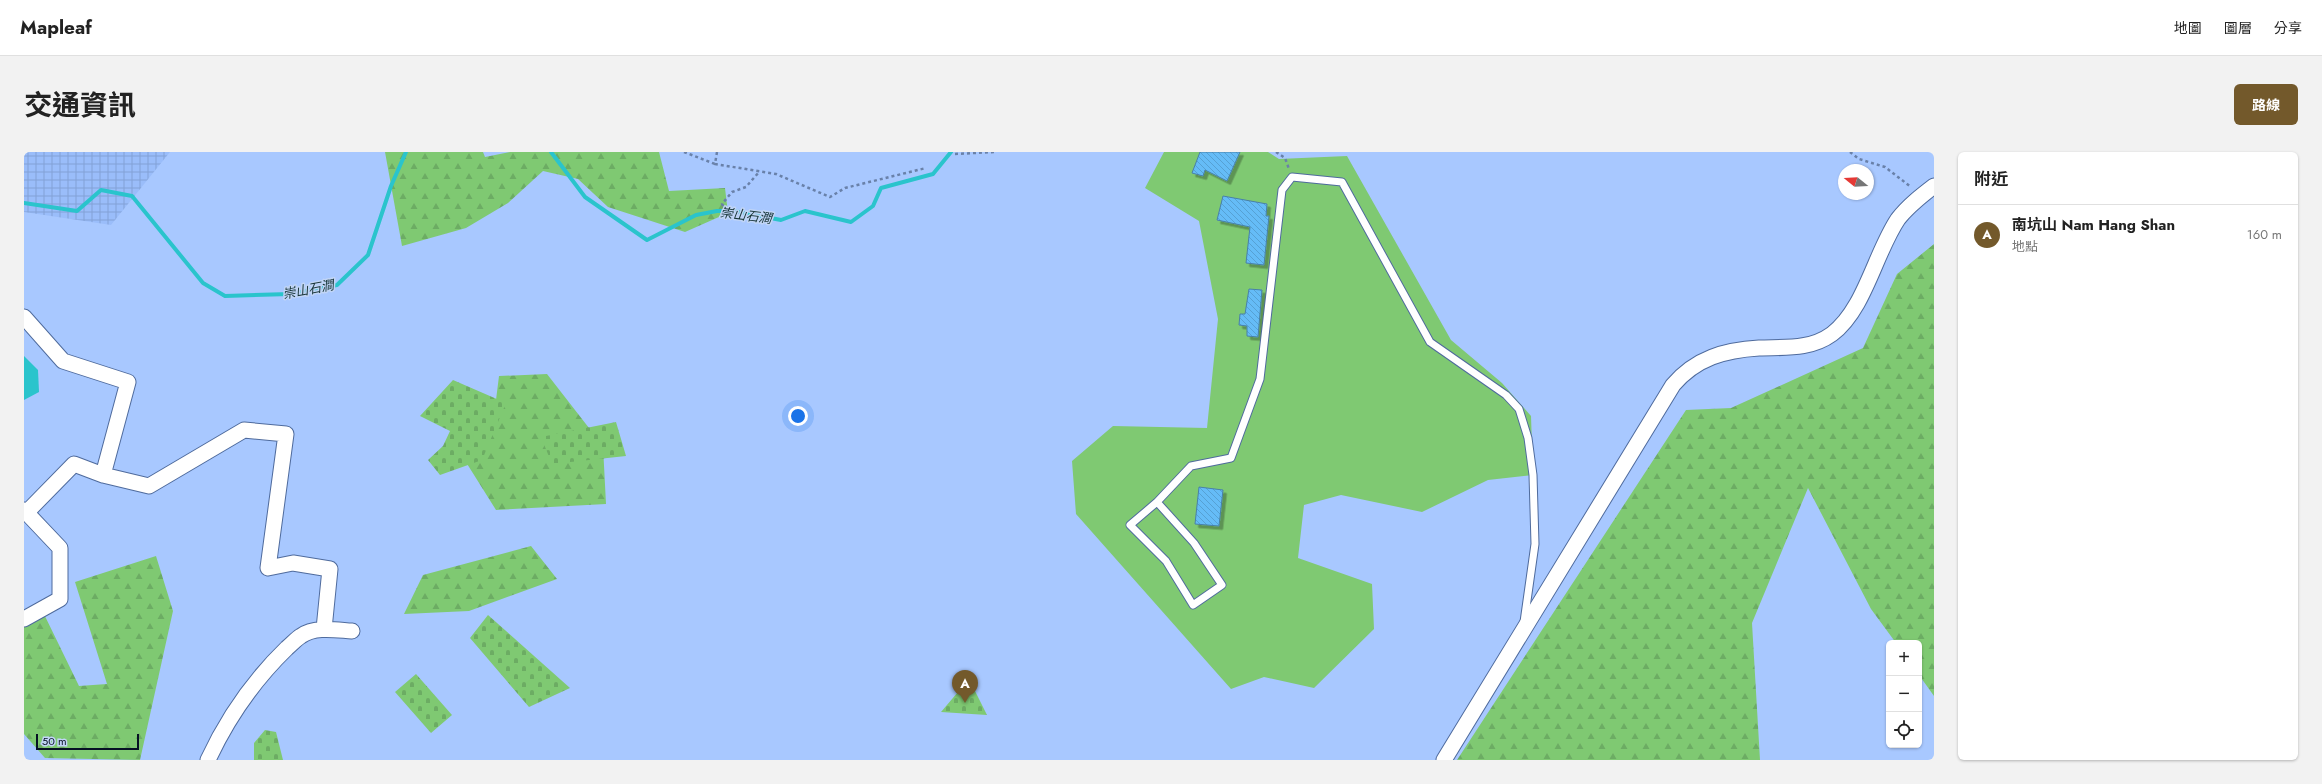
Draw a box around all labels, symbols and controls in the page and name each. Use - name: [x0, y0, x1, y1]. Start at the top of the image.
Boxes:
- text: Mapleaf: [20, 14, 92, 41]
- text: 地圖: [2174, 18, 2202, 38]
- text: 圖層: [2224, 18, 2252, 38]
- text: 分享: [2274, 18, 2302, 38]
- button: 路線: [2234, 84, 2298, 125]
- text: 交通資訊: [24, 85, 136, 126]
- north arrow: [1838, 164, 1874, 200]
- text: 附近: [1974, 167, 2008, 191]
- water label: 崇山石澗: [719, 203, 775, 228]
- text: 南坑山 Nam Hang Shan: [2012, 214, 2175, 236]
- text: A: [1982, 225, 1992, 244]
- text: 160 m: [2247, 225, 2282, 244]
- text: 地點: [2012, 237, 2038, 256]
- water label: 崇山石澗: [281, 275, 337, 304]
- your location: [788, 406, 808, 426]
- map controls: [1886, 640, 1922, 748]
- button: +: [1886, 640, 1922, 676]
- pin: A: [952, 670, 978, 703]
- button: −: [1886, 676, 1922, 712]
- button: locate: [1886, 712, 1922, 748]
- scale bar: [36, 732, 139, 751]
- text: 50 m: [42, 733, 67, 749]

